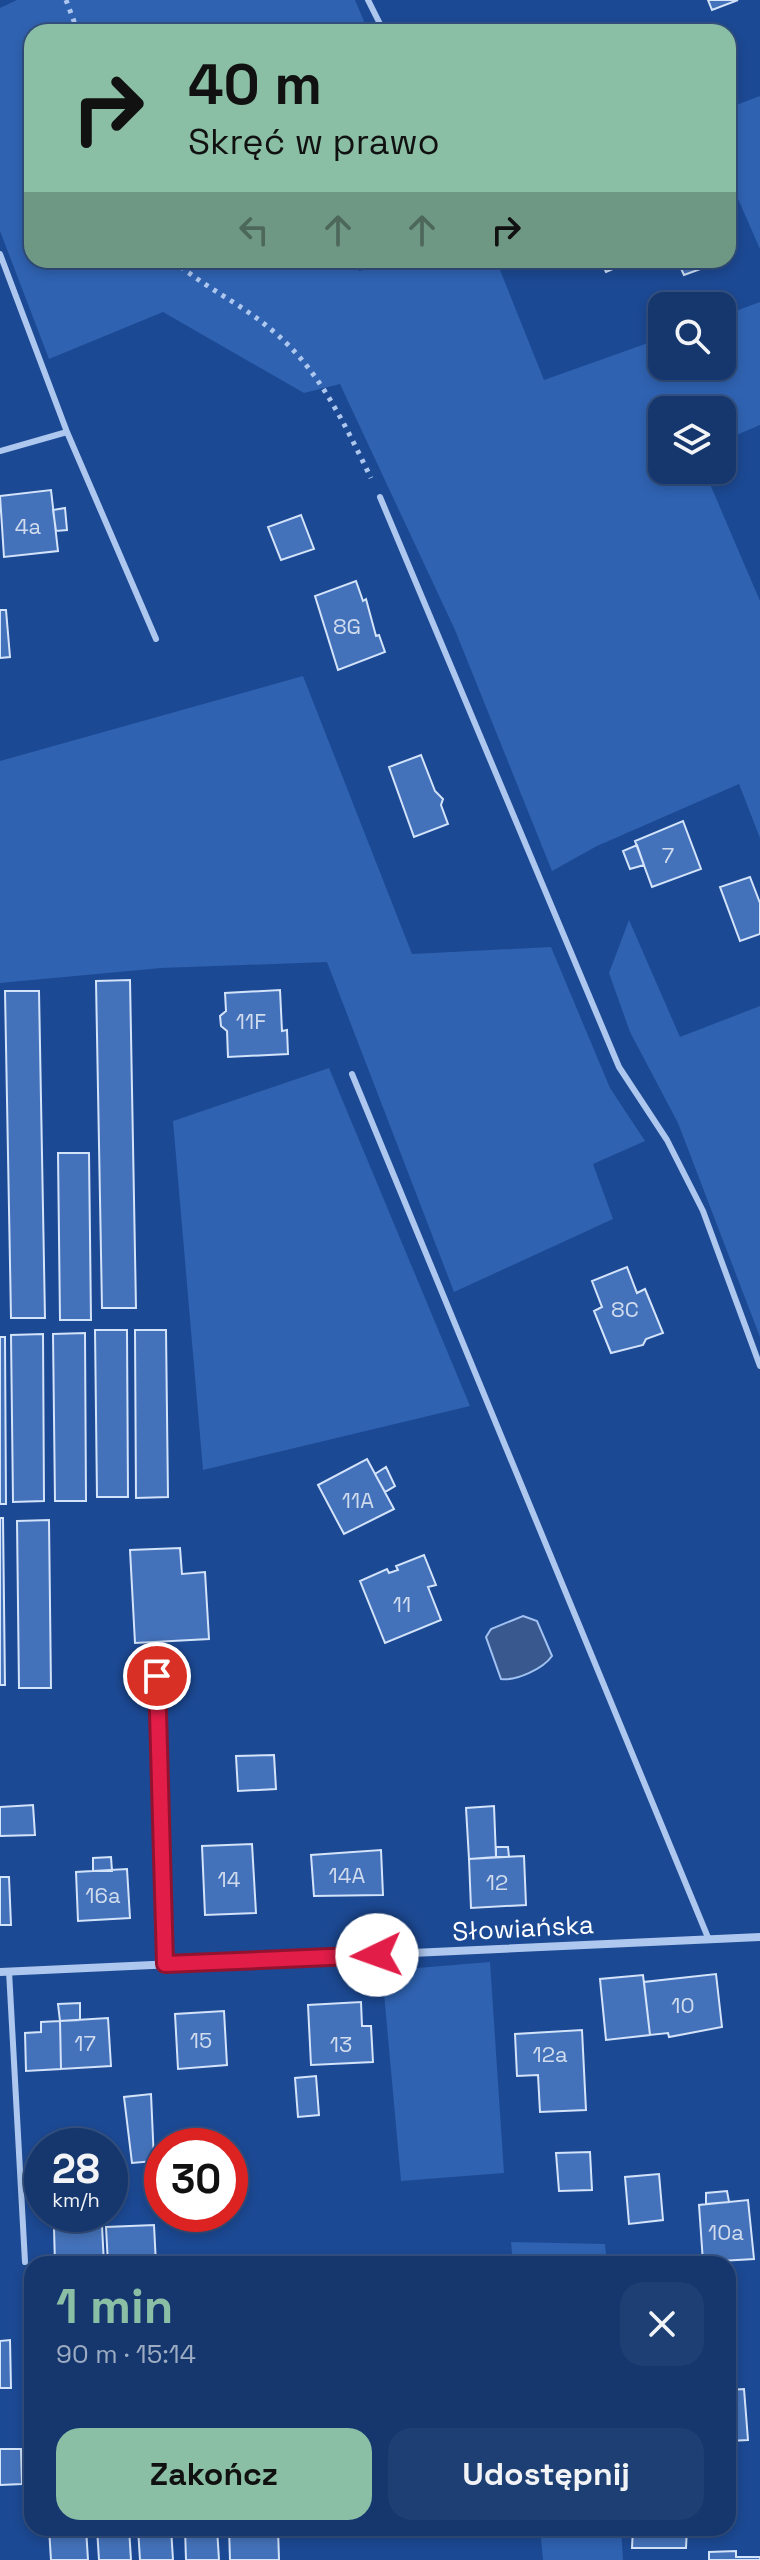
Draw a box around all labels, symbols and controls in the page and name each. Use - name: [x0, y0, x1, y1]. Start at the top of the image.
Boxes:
- text: 40 m: [188, 49, 322, 120]
- icon: right: [56, 56, 160, 160]
- text: Skręć w prawo: [188, 119, 440, 165]
- icon: left: [232, 208, 276, 252]
- icon: ahead: [316, 208, 360, 252]
- icon: ahead: [400, 208, 444, 252]
- icon: right: [484, 208, 528, 252]
- map controls: [648, 292, 736, 484]
- button: search: [648, 292, 736, 380]
- button: layers: [648, 396, 736, 484]
- house number: 4a: [15, 512, 42, 540]
- house number: 8G: [333, 612, 361, 640]
- house number: 7: [662, 841, 674, 869]
- house number: 11F: [236, 1007, 266, 1035]
- house number: 8C: [611, 1295, 639, 1323]
- house number: 11A: [342, 1486, 374, 1514]
- house number: 11: [393, 1590, 411, 1618]
- pin: [123, 1642, 191, 1710]
- icon: arrive: [135, 1654, 179, 1698]
- house number: 14A: [329, 1861, 366, 1889]
- house number: 14: [218, 1865, 241, 1893]
- house number: 12: [486, 1868, 508, 1896]
- house number: 16a: [85, 1881, 121, 1909]
- street label: Słowiańska: [451, 1907, 595, 1949]
- position arrow: [335, 1913, 419, 1997]
- house number: 10: [671, 1991, 695, 2019]
- house number: 15: [190, 2026, 212, 2054]
- house number: 17: [74, 2029, 96, 2057]
- house number: 13: [330, 2030, 352, 2058]
- house number: 12a: [532, 2040, 568, 2068]
- speed limit sign: 30: [144, 2128, 248, 2232]
- text: 28: [52, 2144, 100, 2195]
- text: km/h: [52, 2187, 100, 2213]
- house number: 10a: [708, 2218, 744, 2246]
- text: 1 min: [56, 2276, 173, 2337]
- button: close: [620, 2282, 704, 2366]
- text: 90 m · 15:14: [56, 2337, 196, 2371]
- button: Zakończ: [56, 2428, 372, 2520]
- button: Udostępnij: [388, 2428, 704, 2520]

